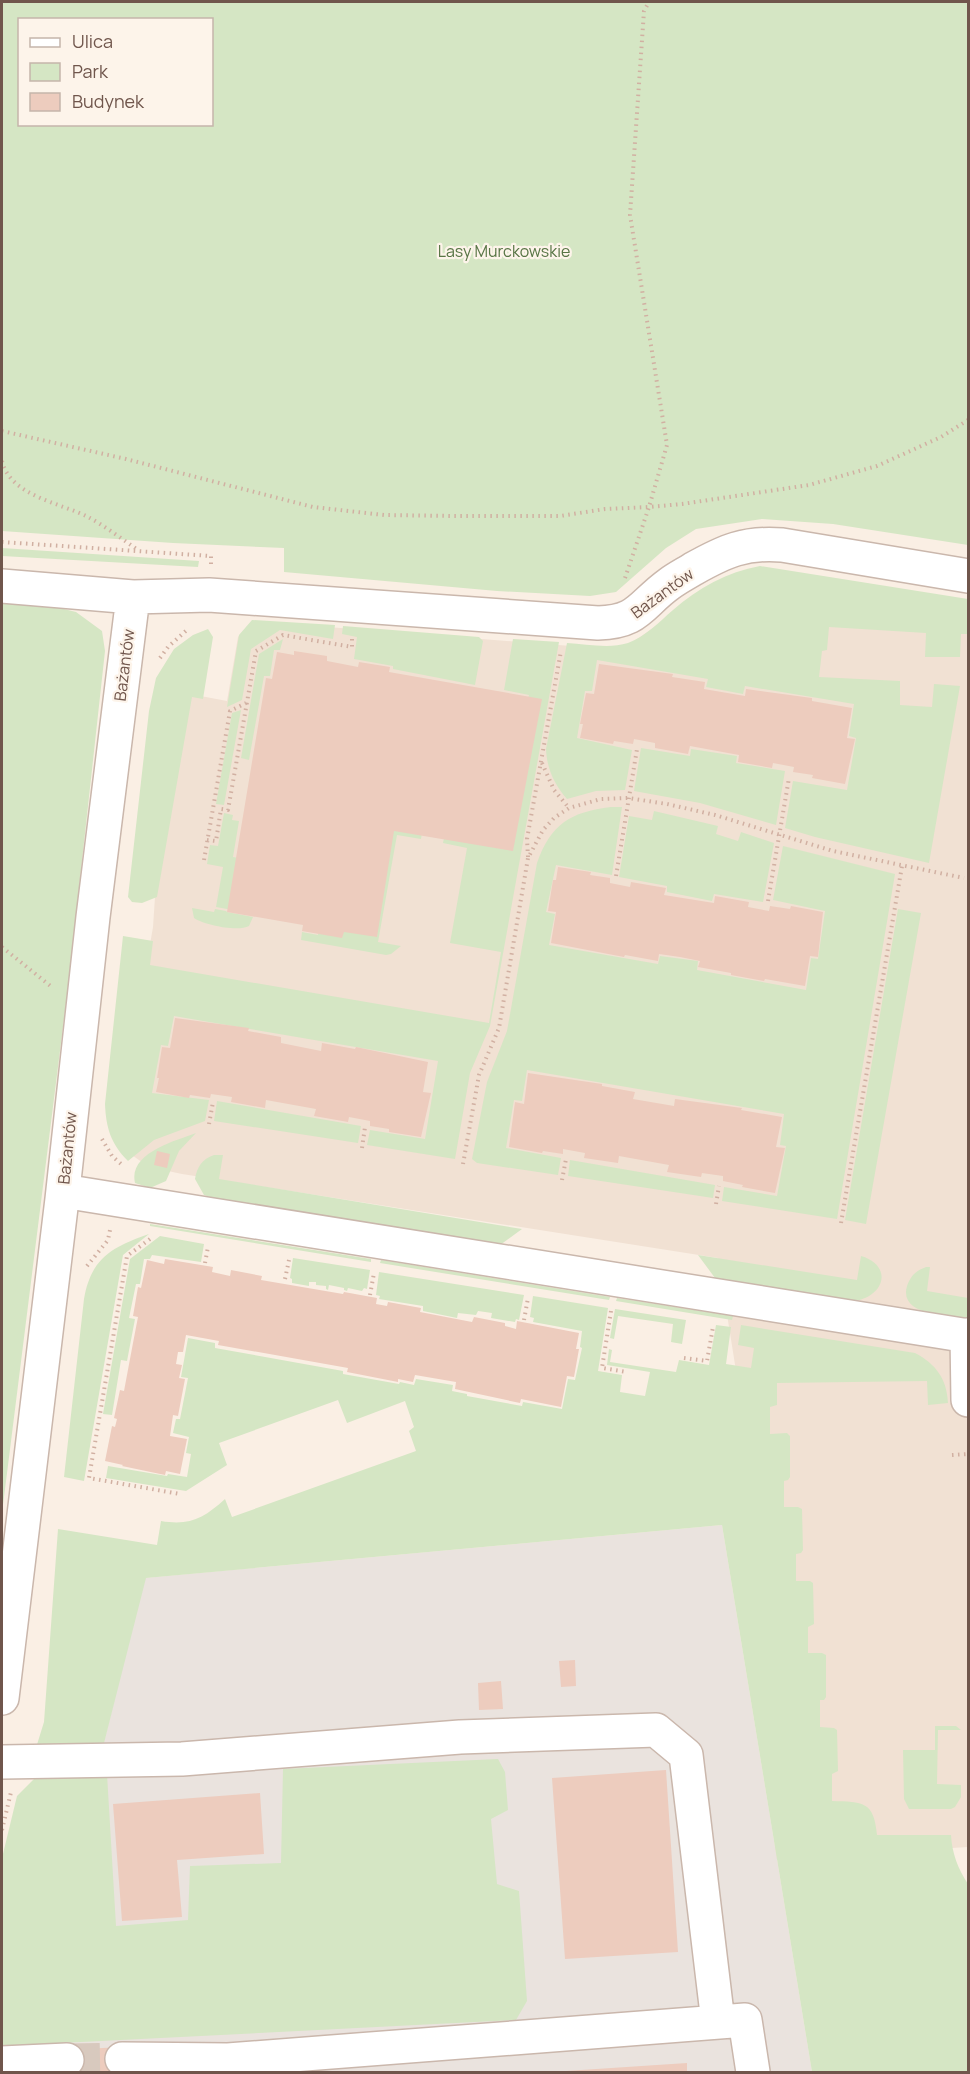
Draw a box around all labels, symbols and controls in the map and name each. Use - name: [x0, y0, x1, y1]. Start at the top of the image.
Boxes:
- legend: [18, 18, 213, 126]
- text: Ulica: [72, 29, 113, 53]
- text: Park: [72, 59, 109, 83]
- text: Budynek: [72, 89, 145, 113]
- park label: Lasy Murckowskie: [438, 240, 570, 262]
- street label: Bażantów: [626, 563, 698, 623]
- street label: Bażantów: [109, 628, 139, 702]
- street label: Bażantów: [52, 1111, 82, 1185]

